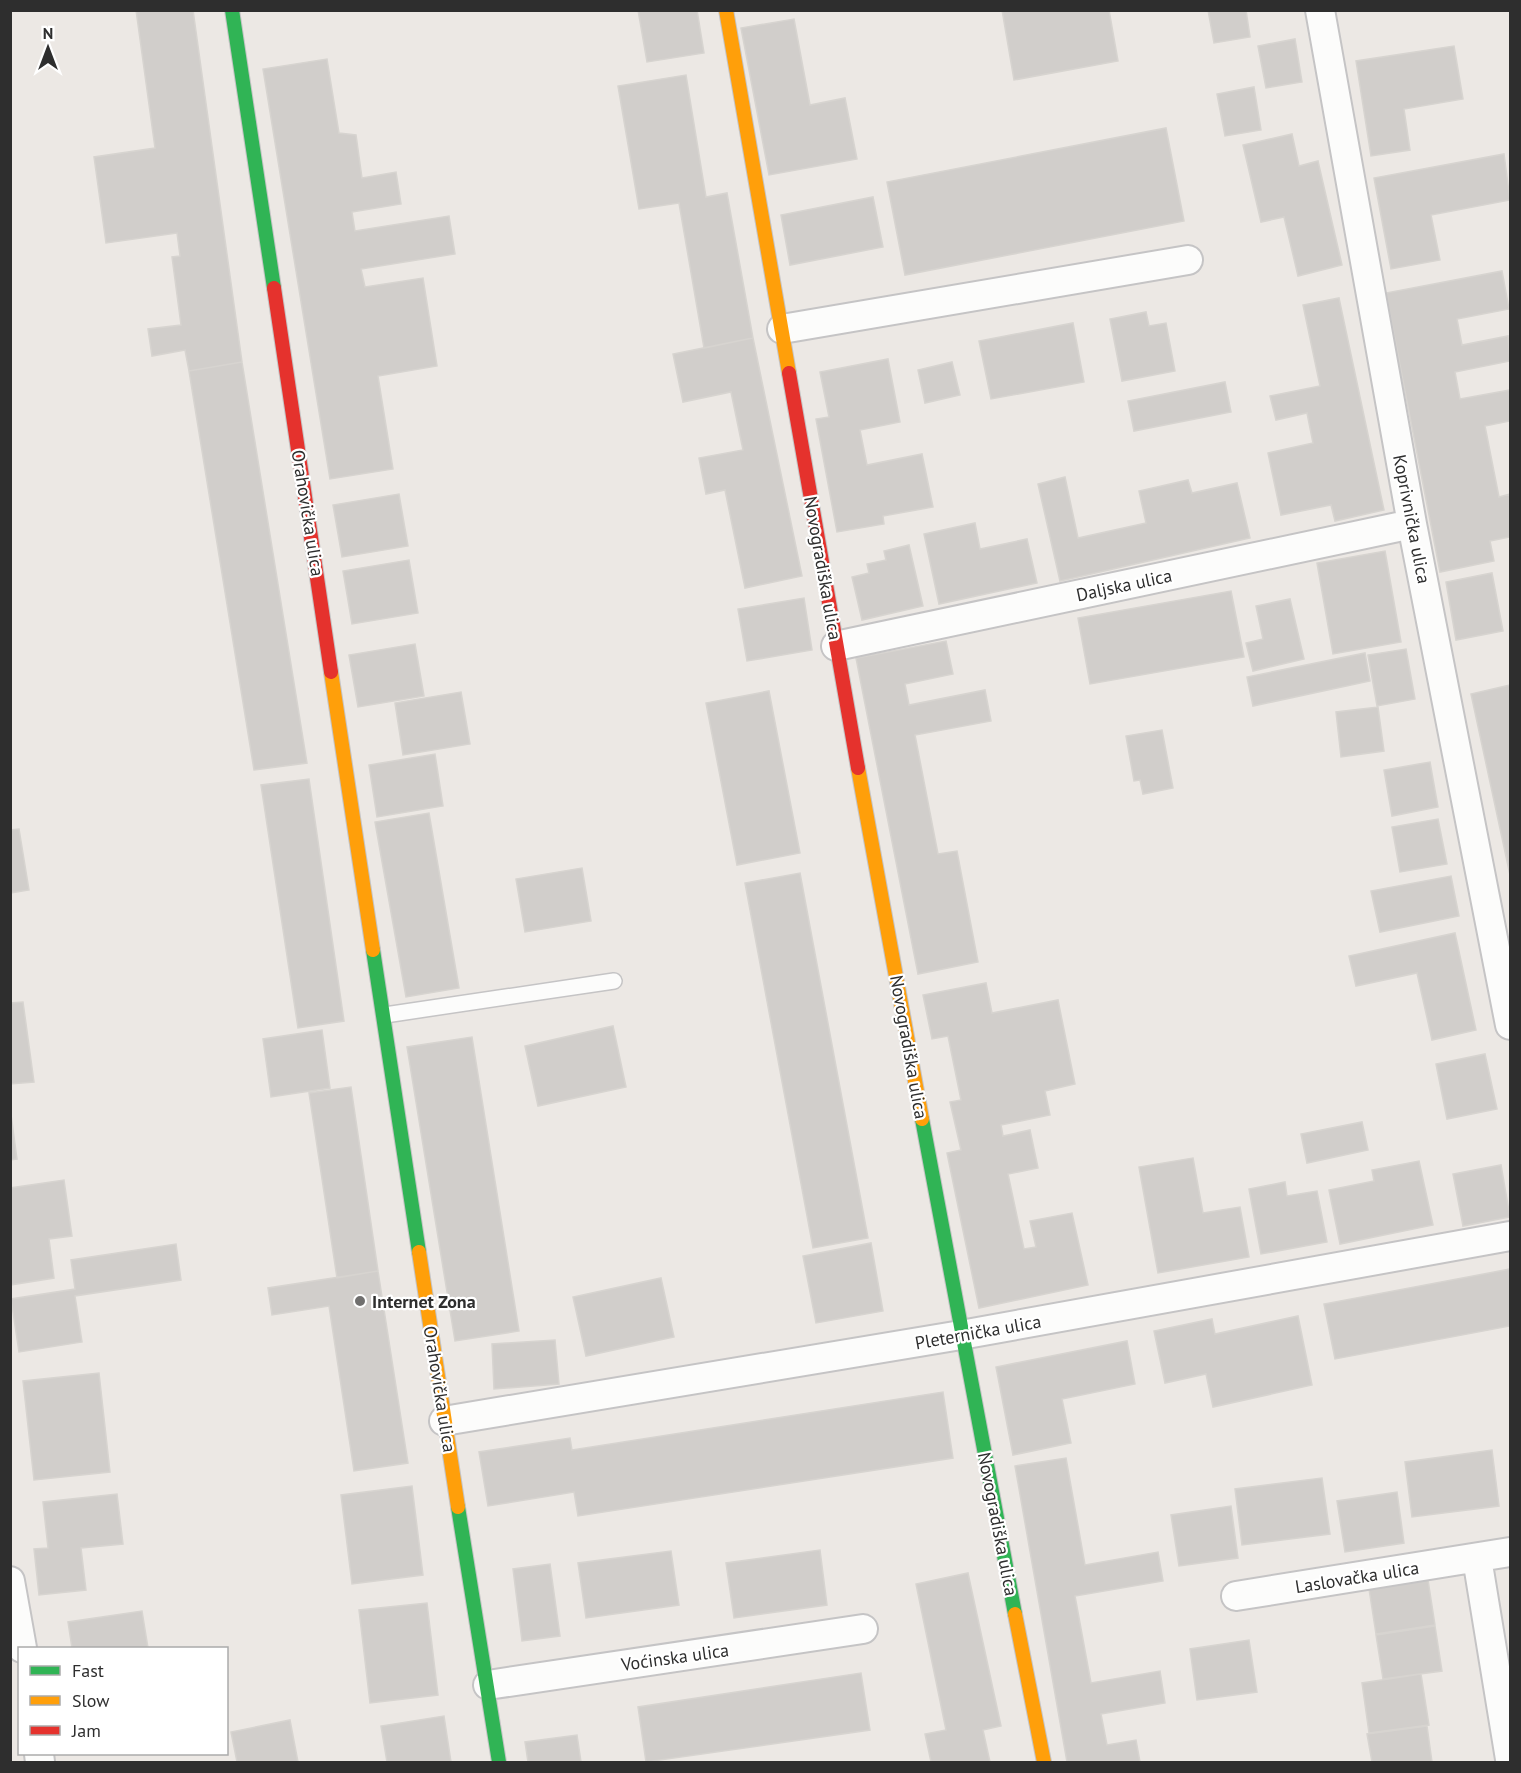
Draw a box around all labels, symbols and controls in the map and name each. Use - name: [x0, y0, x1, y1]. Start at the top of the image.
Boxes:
- north arrow: [18, 18, 78, 78]
- text: N: [43, 23, 53, 43]
- street label: Orahovička ulica: [287, 448, 329, 578]
- street label: Koprivnička ulica: [1388, 452, 1436, 586]
- street label: Novogradiška ulica: [799, 494, 847, 642]
- street label: Daljska ulica: [1074, 564, 1174, 606]
- street label: Novogradiška ulica: [885, 973, 933, 1121]
- place label: Internet Zona: [372, 1290, 476, 1313]
- marker: Internet Zona: [353, 1294, 367, 1308]
- street label: Pleternička ulica: [913, 1310, 1043, 1354]
- street label: Orahovička ulica: [419, 1324, 461, 1454]
- street label: Novogradiška ulica: [973, 1450, 1023, 1598]
- street label: Laslovačka ulica: [1293, 1556, 1421, 1598]
- street label: Voćinska ulica: [619, 1638, 730, 1676]
- legend: [18, 1647, 228, 1755]
- text: Fast: [72, 1659, 104, 1682]
- text: Slow: [72, 1689, 110, 1712]
- text: Jam: [71, 1719, 101, 1742]

